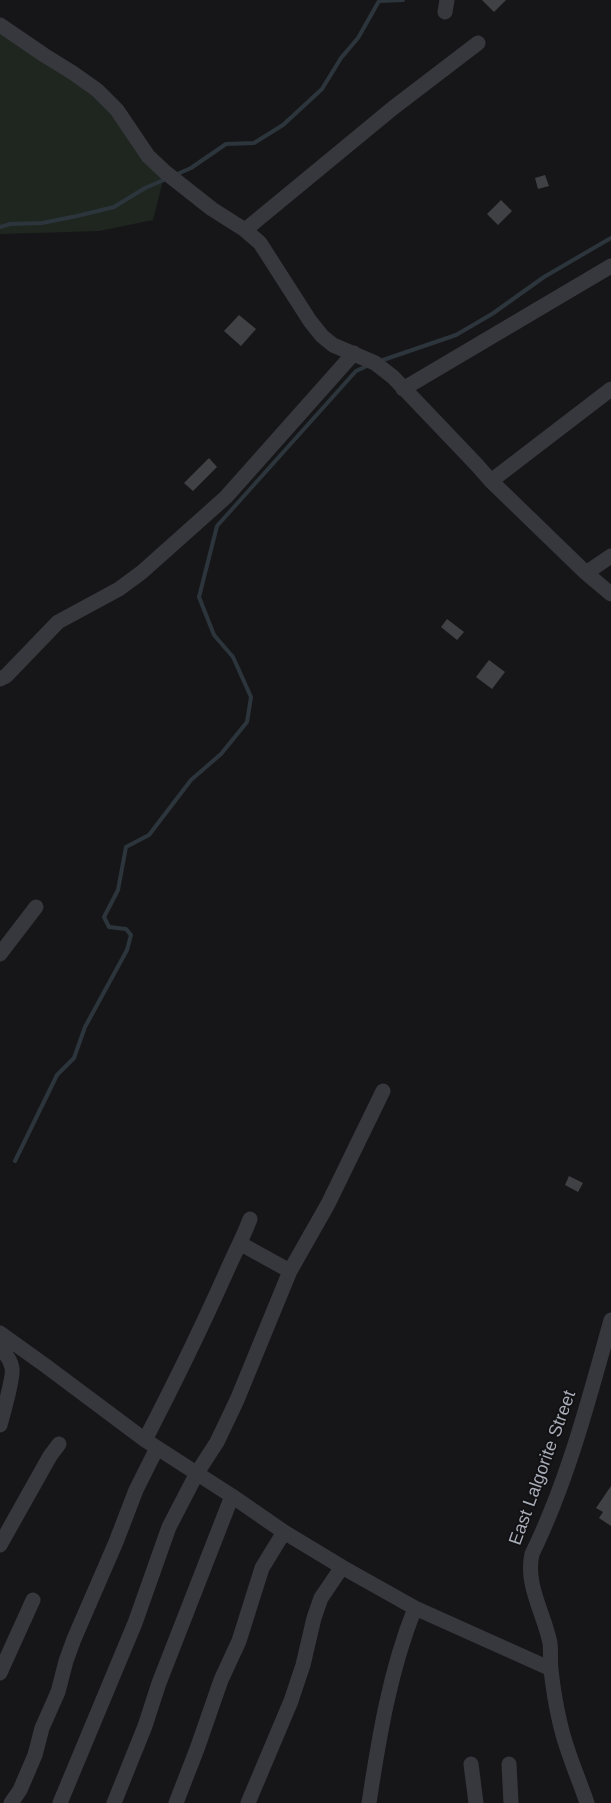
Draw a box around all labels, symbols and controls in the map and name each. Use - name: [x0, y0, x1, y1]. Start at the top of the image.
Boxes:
- street label: East Lalgorite Street: [505, 1388, 581, 1548]

